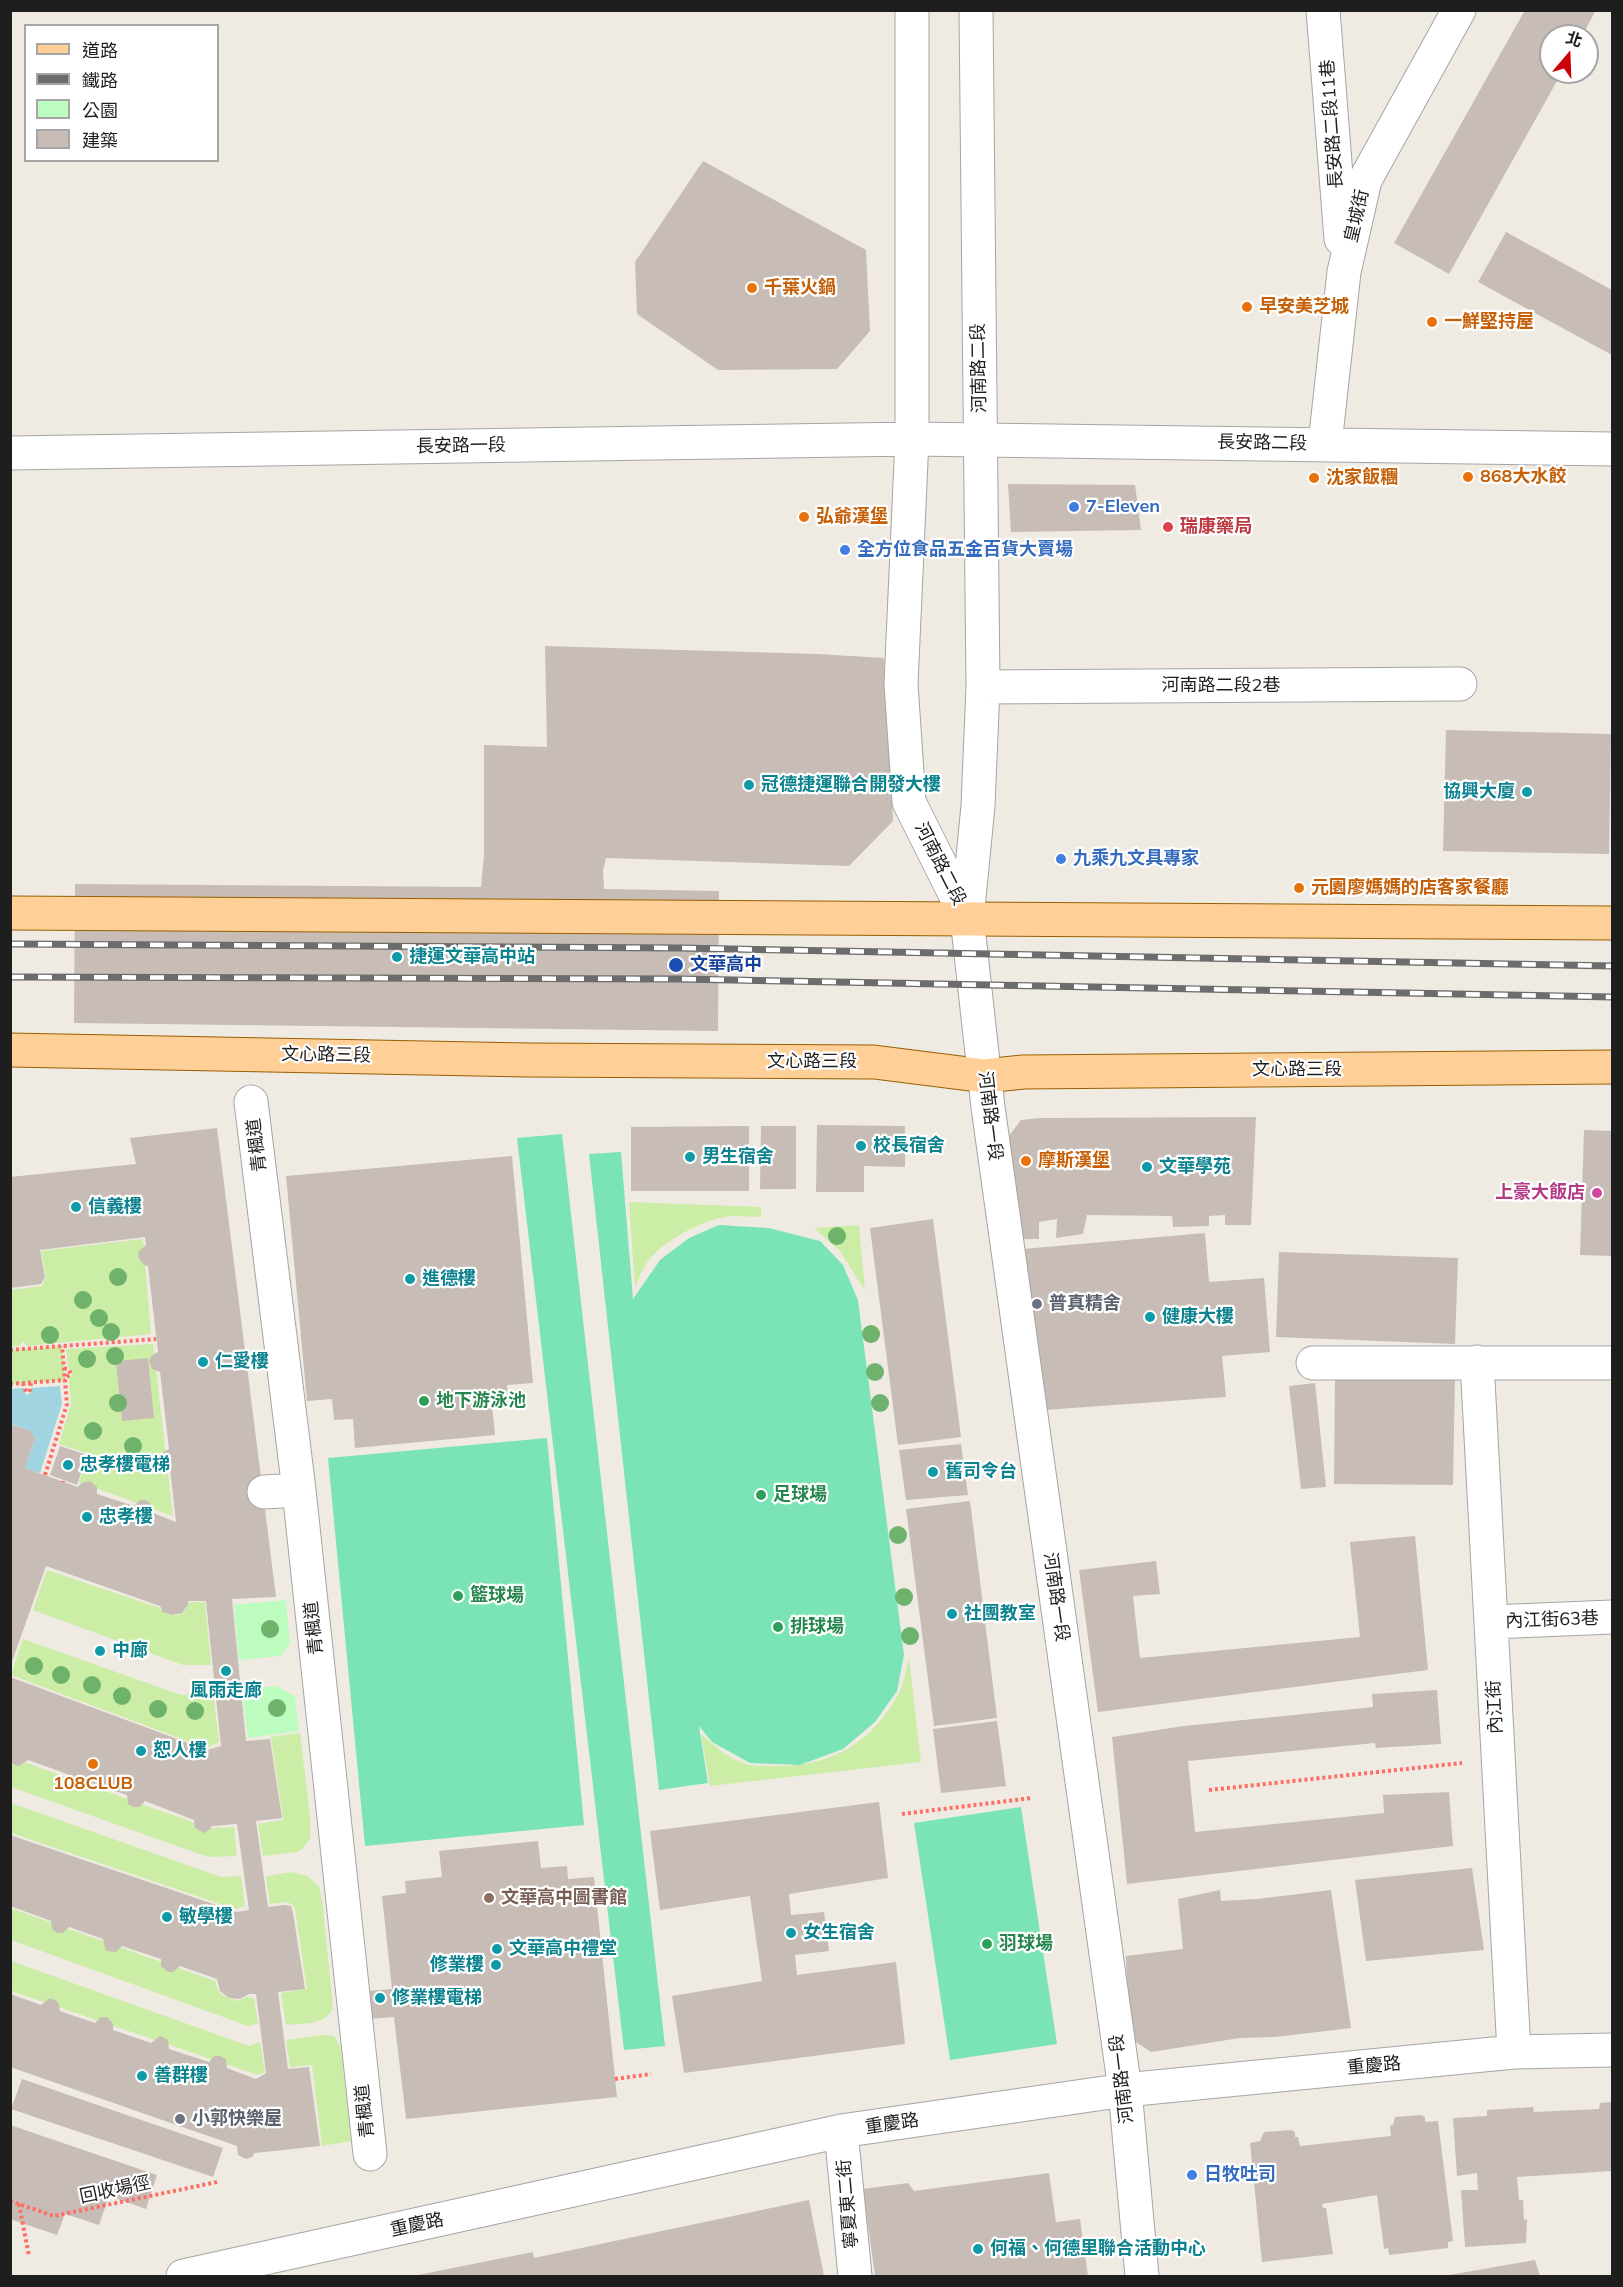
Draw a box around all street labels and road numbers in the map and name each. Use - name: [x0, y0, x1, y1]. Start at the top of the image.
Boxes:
- street label: 長安路二段11巷: [1317, 59, 1347, 189]
- street label: 皇城街: [1340, 187, 1374, 245]
- street label: 河南路二段: [967, 323, 991, 413]
- street label: 長安路二段: [1217, 431, 1307, 455]
- street label: 長安路一段: [416, 434, 506, 458]
- street label: 河南路二段2巷: [1162, 675, 1280, 697]
- street label: 河南路二段: [910, 819, 970, 909]
- street label: 文心路三段: [281, 1043, 371, 1067]
- street label: 文心路三段: [767, 1051, 857, 1073]
- street label: 文心路三段: [1252, 1059, 1342, 1081]
- street label: 河南路一段: [974, 1070, 1006, 1162]
- street label: 青楓道: [243, 1117, 271, 1173]
- street label: 河南路一段: [1039, 1551, 1073, 1643]
- street label: 青楓道: [300, 1600, 328, 1656]
- street label: 內江街63巷: [1505, 1608, 1599, 1632]
- street label: 內江街: [1483, 1679, 1507, 1735]
- street label: 河南路一段: [1106, 2033, 1138, 2125]
- street label: 重慶路: [1346, 2053, 1402, 2079]
- street label: 青楓道: [351, 2083, 379, 2139]
- street label: 重慶路: [864, 2110, 920, 2138]
- street label: 寧夏東二街: [833, 2158, 863, 2250]
- street label: 回收場徑: [78, 2172, 152, 2208]
- street label: 重慶路: [388, 2209, 446, 2241]

